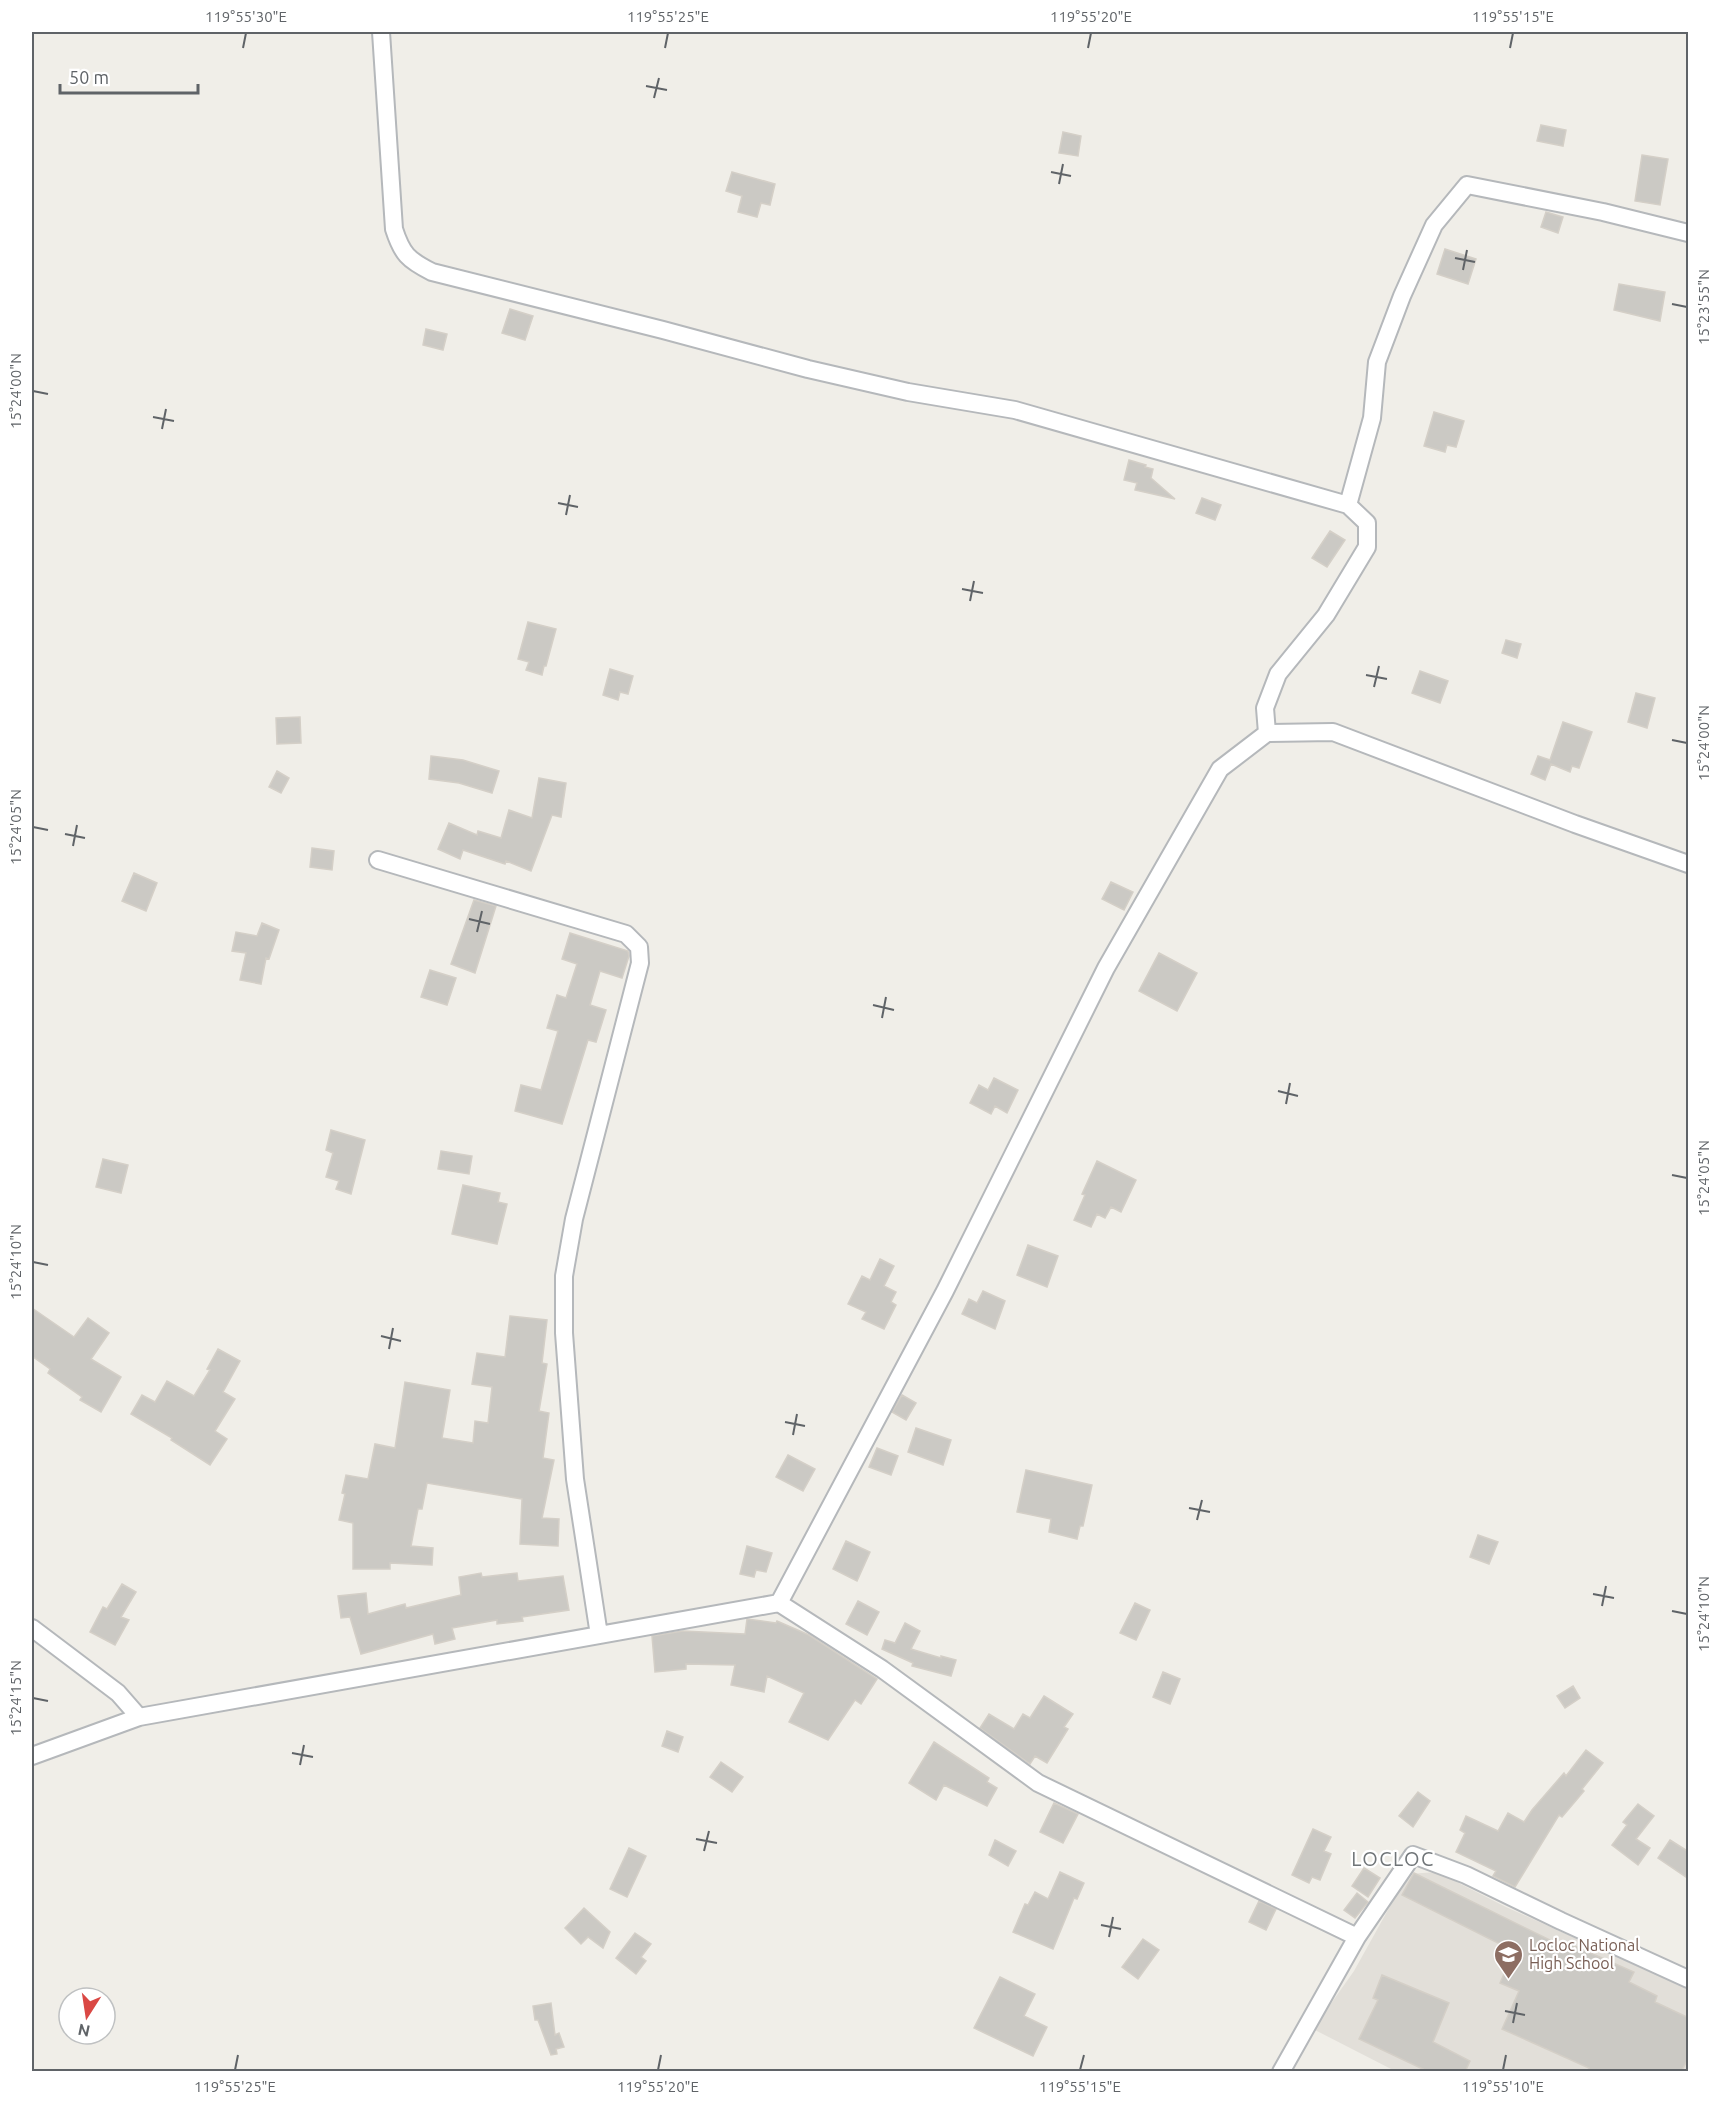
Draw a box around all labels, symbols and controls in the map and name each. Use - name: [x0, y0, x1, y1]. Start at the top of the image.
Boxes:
- text: 119°55'30"E: [205, 8, 287, 25]
- text: 119°55'25"E: [627, 8, 709, 25]
- text: 119°55'20"E: [1050, 8, 1132, 25]
- text: 119°55'15"E: [1472, 8, 1554, 25]
- scale bar: [60, 57, 198, 95]
- text: 50 m: [69, 67, 109, 87]
- text: 15°23'55"N: [1695, 269, 1712, 345]
- text: 15°24'00"N: [7, 353, 24, 429]
- text: 15°24'00"N: [1695, 705, 1712, 781]
- text: 15°24'05"N: [7, 789, 24, 865]
- text: 15°24'05"N: [1695, 1140, 1712, 1216]
- text: 15°24'10"N: [7, 1224, 24, 1300]
- text: 15°24'10"N: [1695, 1576, 1712, 1652]
- text: 15°24'15"N: [7, 1660, 24, 1736]
- district label: LOCLOC: [1351, 1847, 1435, 1870]
- place label: Locloc National High School: [1529, 1936, 1639, 1972]
- school or university icon: Locloc National High School: [1492, 1938, 1524, 1980]
- north arrow: [57, 1986, 117, 2046]
- text: N: [76, 2021, 92, 2041]
- text: 119°55'25"E: [194, 2078, 276, 2095]
- text: 119°55'20"E: [617, 2078, 699, 2095]
- text: 119°55'15"E: [1039, 2078, 1121, 2095]
- text: 119°55'10"E: [1462, 2078, 1544, 2095]

